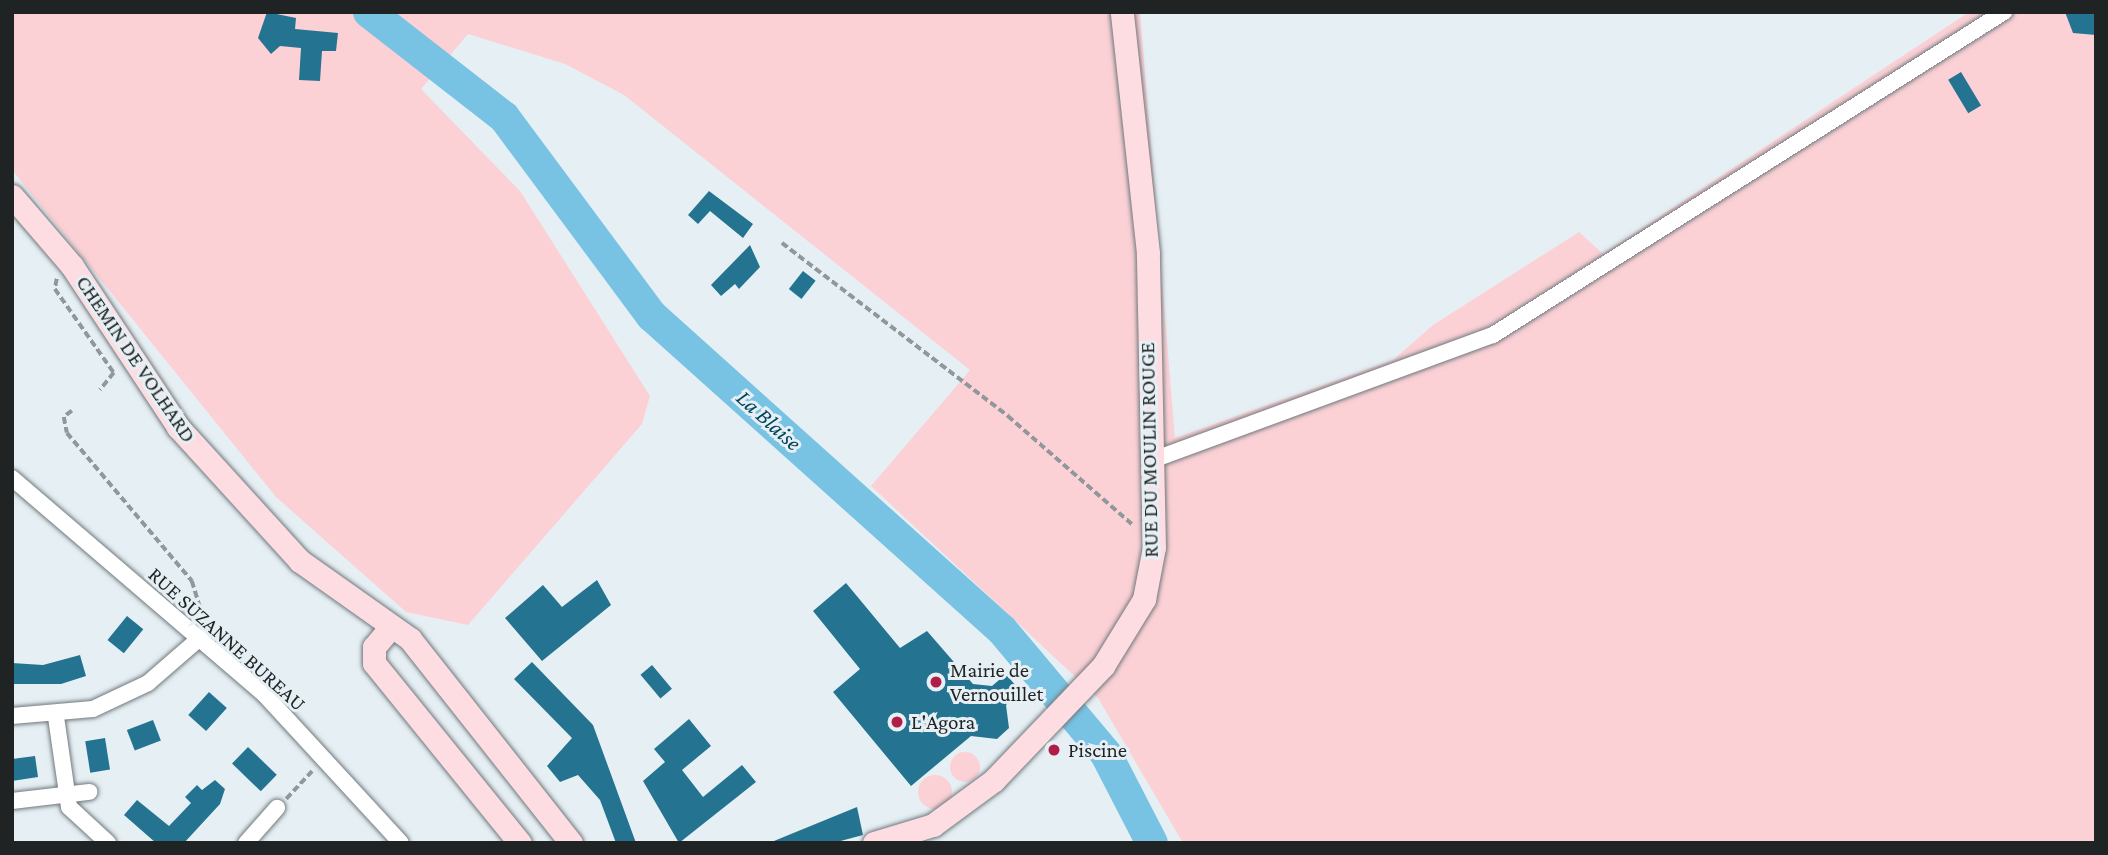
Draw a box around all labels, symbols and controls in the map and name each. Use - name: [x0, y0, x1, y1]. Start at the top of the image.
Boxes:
- street label: CHEMIN DE VOLHARD: [71, 271, 201, 447]
- street label: RUE DU MOULIN ROUGE: [1135, 342, 1163, 558]
- water label: La Blaise: [731, 384, 807, 456]
- street label: RUE SUZANNE BUREAU: [143, 562, 311, 716]
- place label: Mairie de Vernouillet: [950, 657, 1043, 707]
- marker: Mairie de Vernouillet: [928, 674, 944, 690]
- place label: L'Agora: [911, 709, 975, 735]
- marker: L'Agora: [889, 714, 905, 730]
- place label: Piscine: [1068, 737, 1127, 763]
- marker: Piscine: [1046, 742, 1062, 758]

